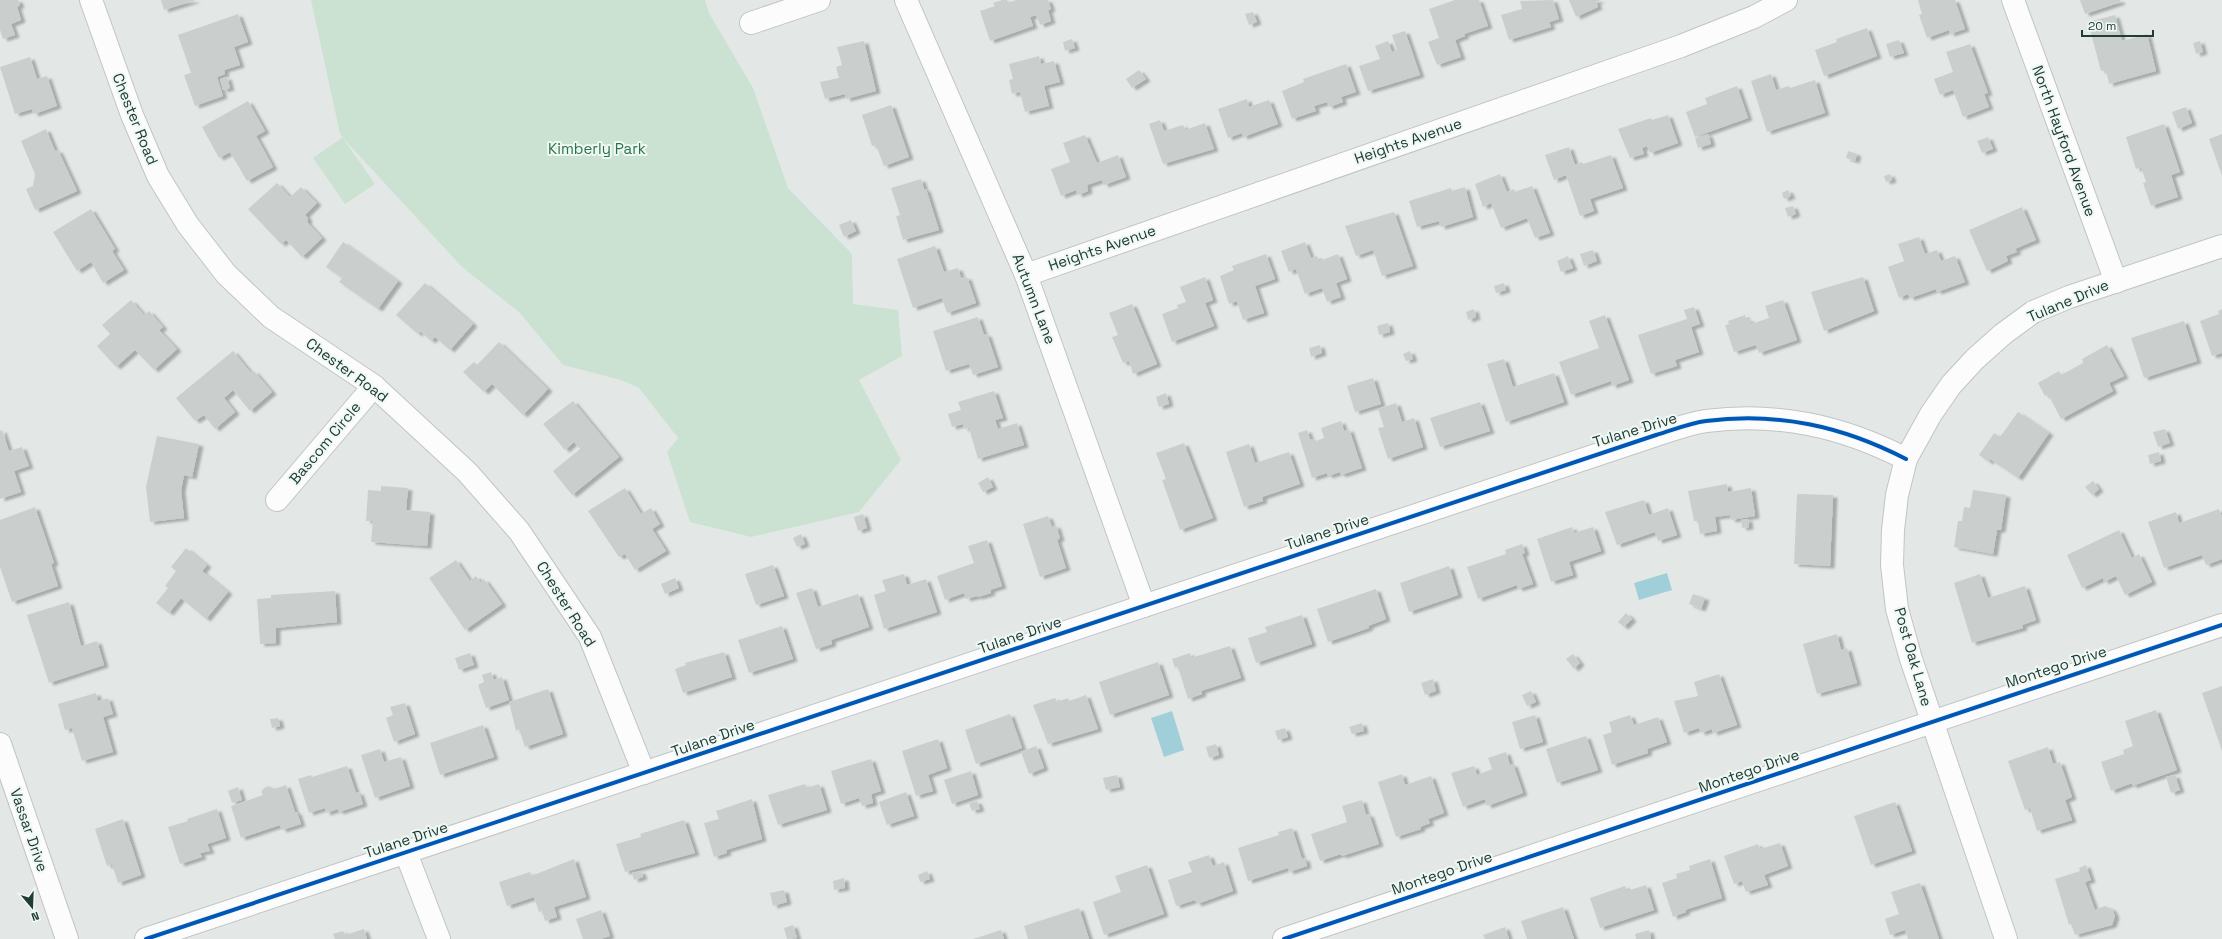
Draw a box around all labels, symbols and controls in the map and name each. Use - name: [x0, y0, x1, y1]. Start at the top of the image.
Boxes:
- scale bar: [2082, 12, 2153, 38]
- text: 20 m: [2088, 18, 2116, 34]
- street label: North Hayford Avenue: [2028, 63, 2101, 219]
- street label: Chester Road: [108, 70, 162, 167]
- street label: Heights Avenue: [1352, 113, 1464, 168]
- park label: Kimberly Park: [548, 139, 646, 158]
- street label: Heights Avenue: [1046, 220, 1158, 275]
- street label: Autumn Lane: [1008, 251, 1060, 347]
- street label: Tulane Drive: [2024, 275, 2112, 326]
- street label: Chester Road: [302, 333, 392, 406]
- street label: Bascom Circle: [285, 398, 365, 488]
- street label: Tulane Drive: [1590, 408, 1679, 451]
- street label: Tulane Drive: [1283, 509, 1371, 554]
- street label: Chester Road: [533, 557, 600, 650]
- street label: Post Oak Lane: [1890, 605, 1937, 709]
- street label: Tulane Drive: [976, 611, 1064, 658]
- street label: Montego Drive: [2003, 641, 2109, 692]
- street label: Tulane Drive: [669, 714, 757, 761]
- street label: Montego Drive: [1696, 744, 1802, 797]
- street label: Vassar Drive: [6, 786, 53, 874]
- street label: Tulane Drive: [362, 817, 450, 862]
- street label: Montego Drive: [1389, 846, 1495, 899]
- north arrow: [12, 887, 52, 927]
- text: N: [29, 909, 41, 924]

